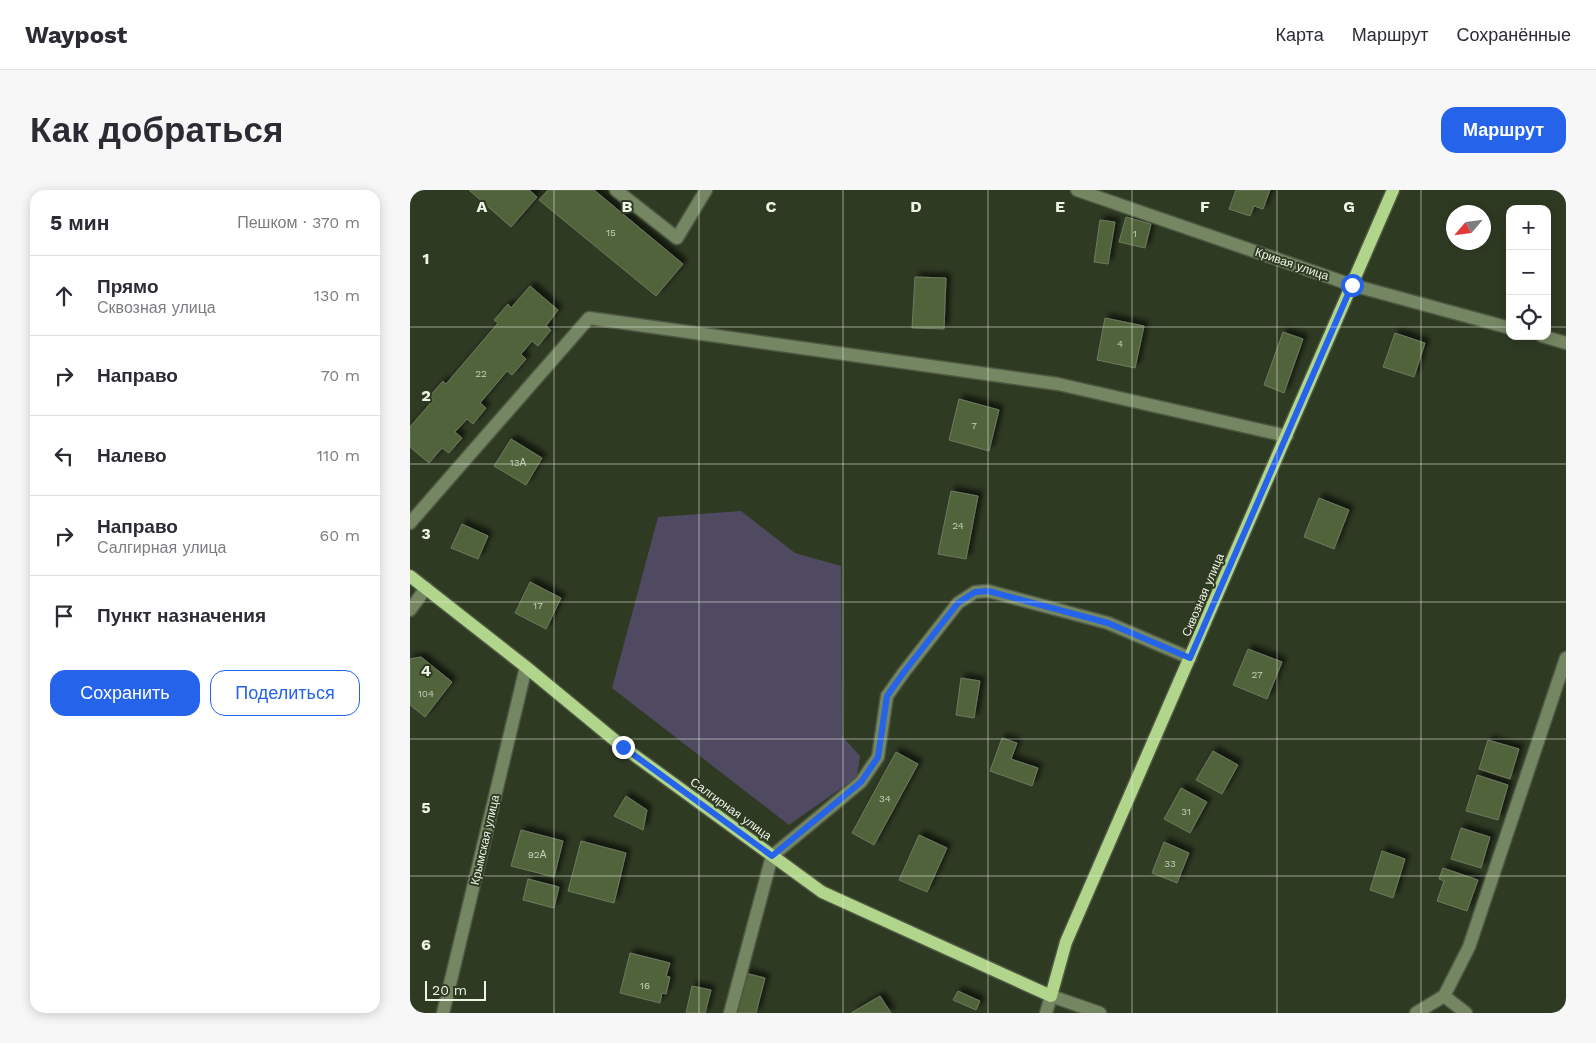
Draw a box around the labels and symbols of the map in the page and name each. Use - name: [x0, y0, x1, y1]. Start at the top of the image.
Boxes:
- text: A: [477, 197, 488, 216]
- text: B: [622, 197, 633, 216]
- text: C: [766, 197, 777, 216]
- text: D: [910, 197, 922, 216]
- text: E: [1055, 197, 1065, 216]
- text: F: [1200, 197, 1210, 216]
- text: G: [1343, 197, 1355, 216]
- north arrow: [1446, 205, 1491, 250]
- house number: 15: [606, 227, 616, 238]
- house number: 1: [1133, 228, 1137, 239]
- street label: Кривая улица: [1253, 245, 1331, 283]
- text: 1: [423, 249, 429, 268]
- route start: [1341, 274, 1364, 297]
- house number: 4: [1117, 338, 1123, 349]
- house number: 22: [475, 368, 487, 379]
- text: 2: [421, 386, 431, 405]
- house number: 7: [971, 420, 977, 431]
- house number: 13А: [510, 457, 527, 468]
- house number: 24: [952, 520, 964, 531]
- text: 3: [421, 524, 431, 543]
- street label: Сквозная улица: [1179, 551, 1227, 639]
- house number: 17: [533, 600, 543, 611]
- text: 4: [421, 661, 431, 680]
- house number: 27: [1251, 669, 1263, 680]
- house number: 104: [418, 688, 434, 699]
- route end: [612, 736, 635, 759]
- street label: Салгирная улица: [688, 775, 775, 843]
- street label: Крымская улица: [468, 793, 502, 887]
- house number: 34: [879, 793, 891, 804]
- text: 5: [421, 798, 431, 817]
- house number: 31: [1181, 806, 1191, 817]
- house number: 92А: [528, 849, 547, 860]
- house number: 33: [1164, 858, 1176, 869]
- text: 6: [421, 935, 431, 954]
- scale bar: [425, 978, 486, 1001]
- house number: 16: [640, 980, 650, 991]

